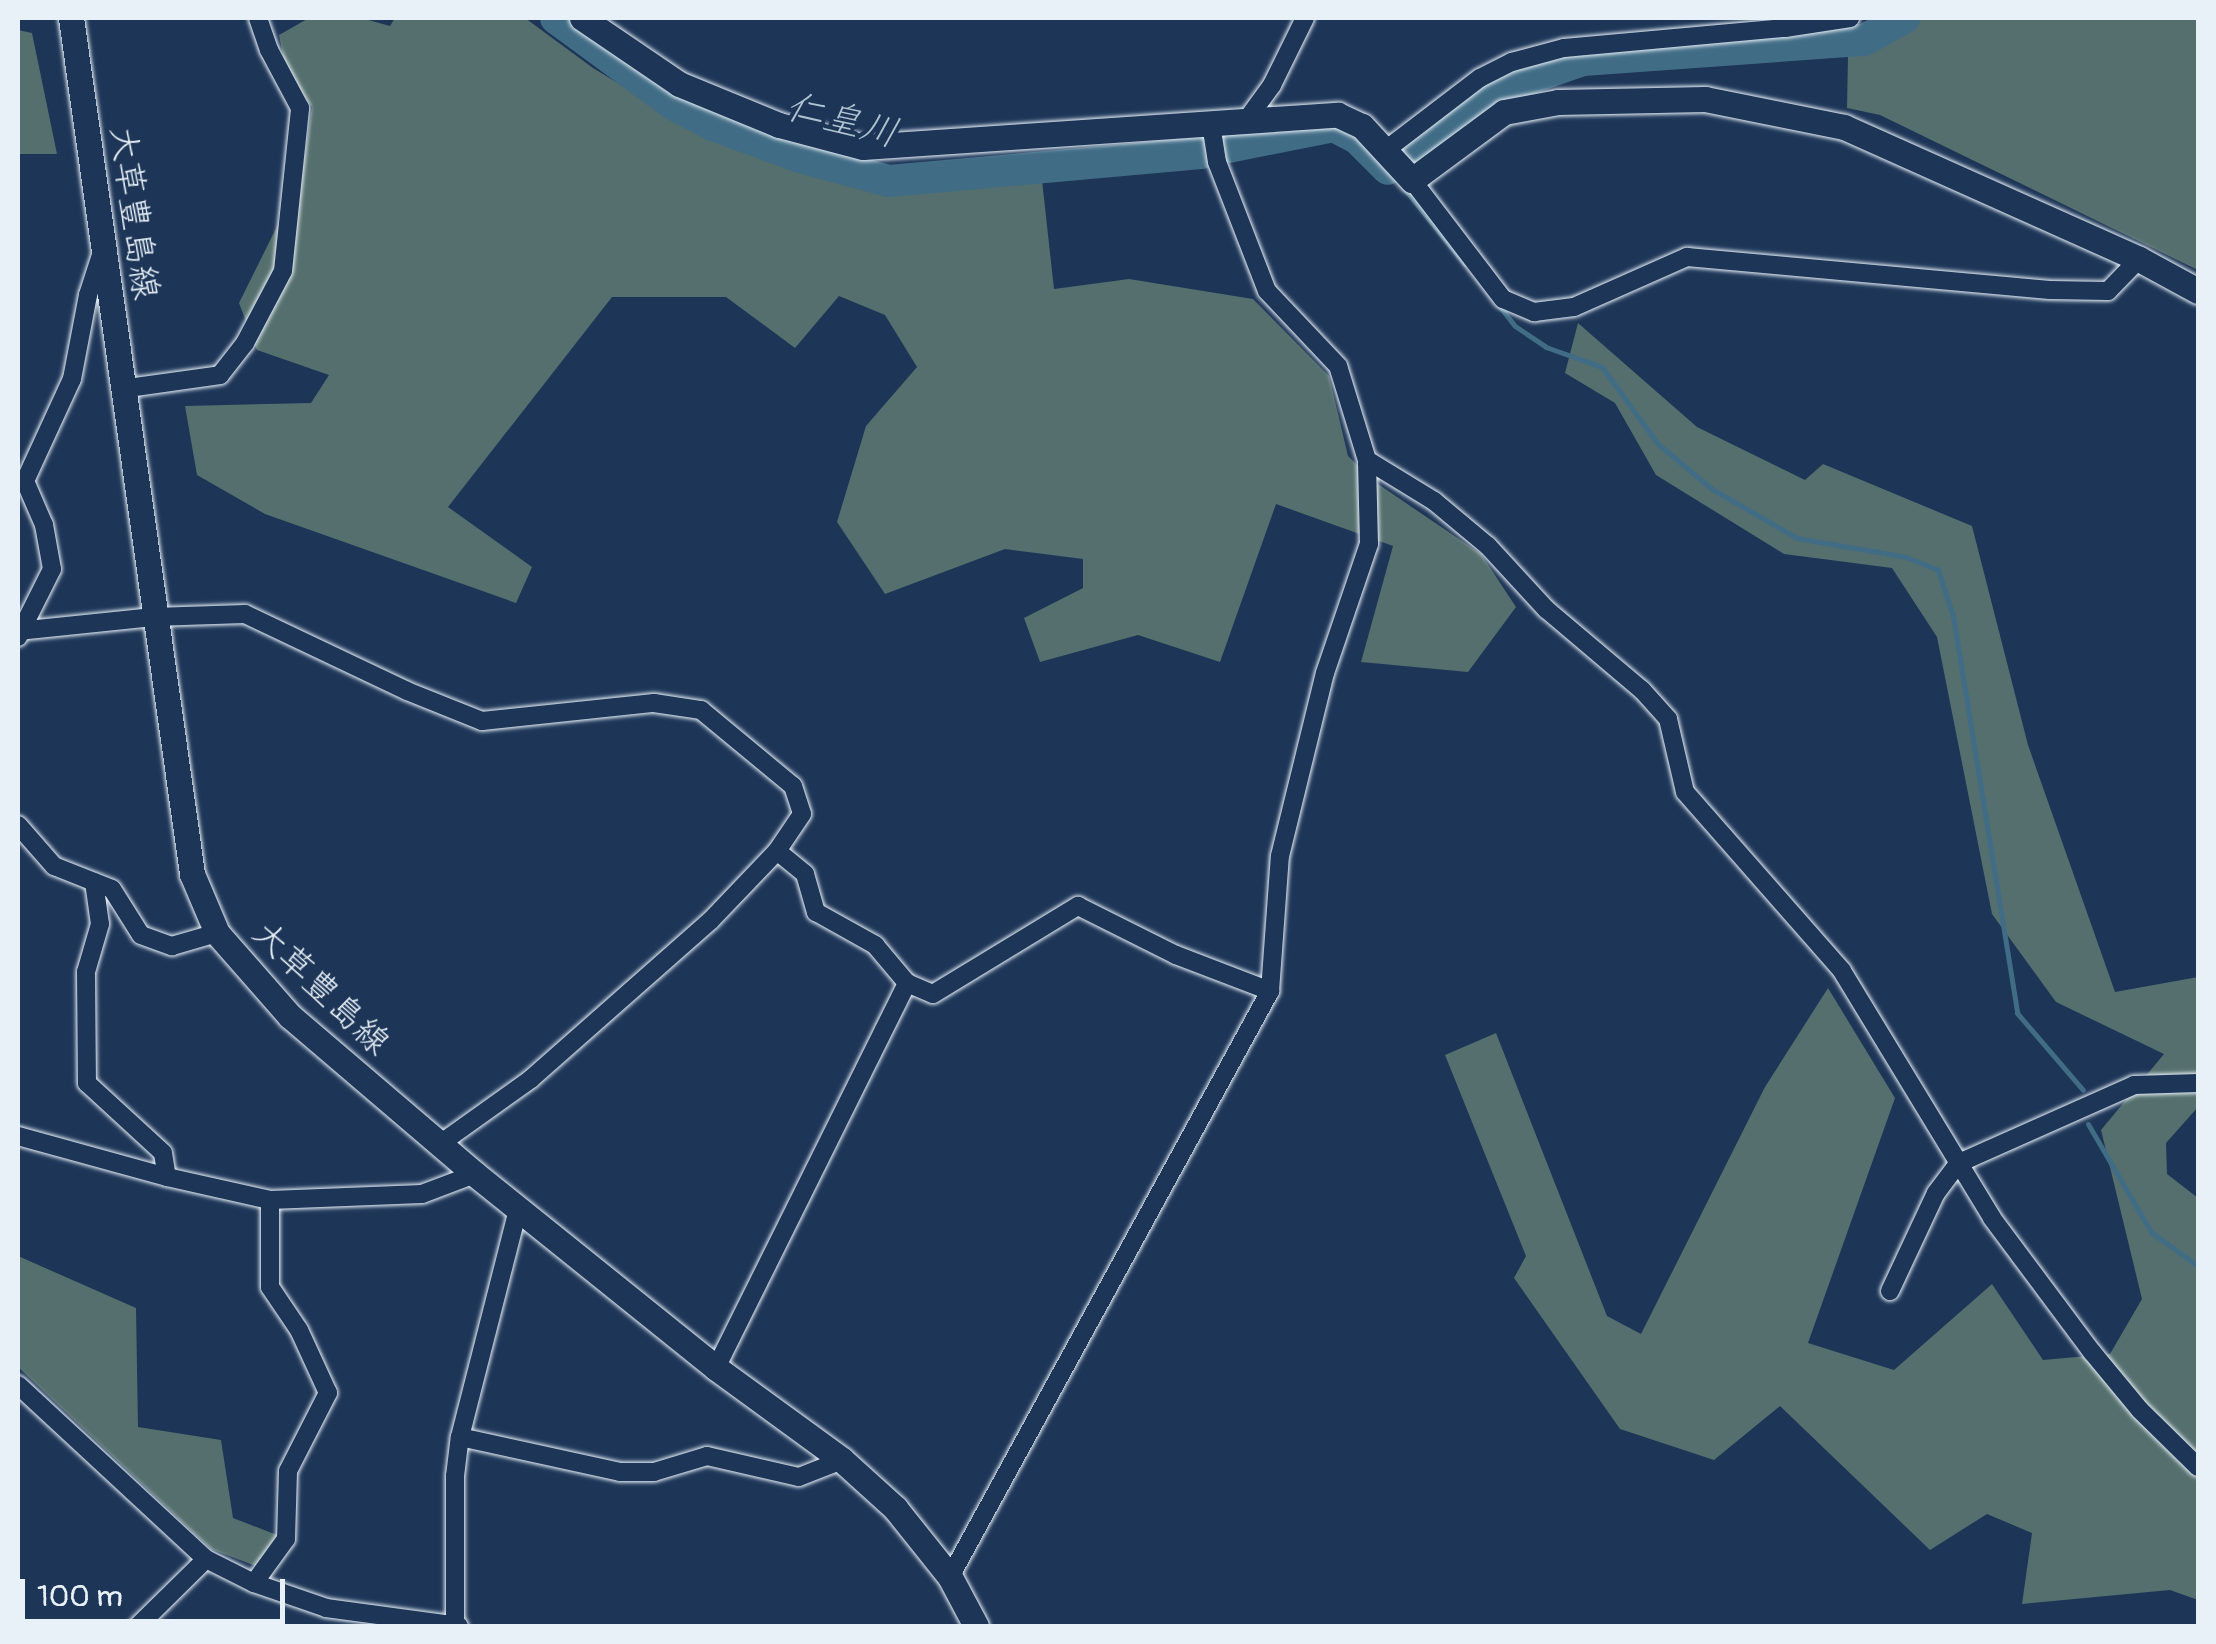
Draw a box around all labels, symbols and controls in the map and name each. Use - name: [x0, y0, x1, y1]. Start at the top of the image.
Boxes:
- water label: 仁皇川: [781, 84, 903, 158]
- street label: 大草豊島線: [101, 123, 167, 303]
- street label: 大草豊島線: [243, 912, 399, 1064]
- scale bar: [25, 1559, 290, 1621]
- text: 100 m: [37, 1578, 123, 1615]

